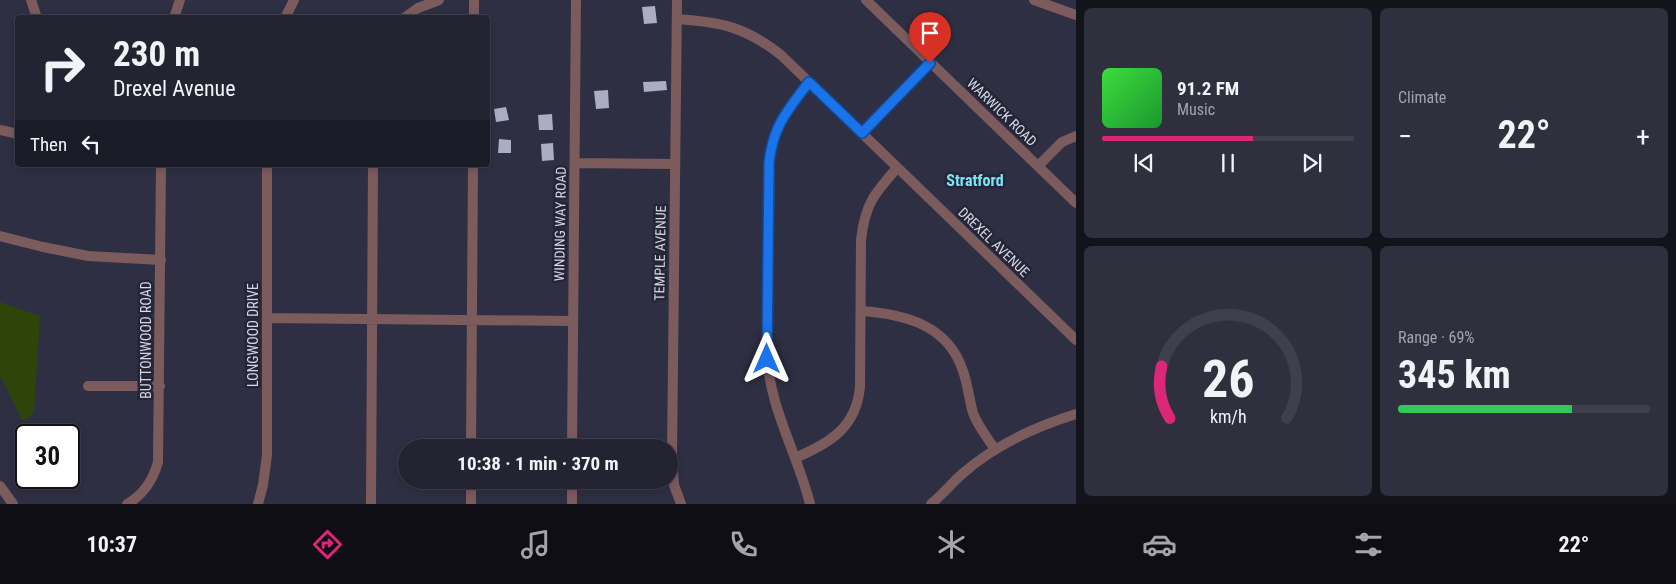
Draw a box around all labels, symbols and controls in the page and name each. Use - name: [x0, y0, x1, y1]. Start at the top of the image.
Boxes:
- pin: [909, 12, 951, 63]
- icon: arrive: [916, 19, 944, 47]
- text: 230 m: [113, 34, 200, 75]
- icon: right: [30, 35, 95, 100]
- street label: WARWICK ROAD: [964, 75, 1040, 149]
- text: Drexel Avenue: [113, 76, 236, 101]
- text: 91.2 FM: [1177, 77, 1239, 100]
- text: Climate: [1398, 88, 1446, 107]
- text: Music: [1177, 100, 1215, 119]
- text: 22°: [1497, 113, 1551, 157]
- text: −: [1398, 120, 1412, 153]
- text: +: [1636, 120, 1650, 153]
- icon: left: [77, 130, 105, 158]
- text: Then: [30, 133, 67, 156]
- icon: previous: [1130, 149, 1158, 177]
- icon: pause: [1214, 149, 1242, 177]
- icon: next: [1298, 149, 1326, 177]
- street label: WINDING WAY ROAD: [551, 167, 569, 281]
- district label: Stratford: [946, 171, 1004, 190]
- street label: DREXEL AVENUE: [955, 204, 1033, 280]
- street label: TEMPLE AVENUE: [651, 205, 669, 301]
- street label: BUTTONWOOD ROAD: [138, 281, 154, 399]
- street label: LONGWOOD DRIVE: [245, 283, 261, 387]
- text: Range · 69%: [1398, 328, 1474, 347]
- position arrow: [740, 332, 792, 384]
- text: 26: [1202, 349, 1254, 410]
- text: 345 km: [1398, 353, 1511, 397]
- text: km/h: [1210, 406, 1246, 427]
- speed limit sign: 30: [15, 424, 80, 489]
- text: 10:38 · 1 min · 370 m: [457, 452, 619, 475]
- icon: directions: [310, 527, 345, 562]
- icon: music: [518, 527, 553, 562]
- icon: phone: [726, 527, 761, 562]
- icon: climate: [934, 527, 969, 562]
- icon: car: [1142, 527, 1177, 562]
- icon: filters: [1351, 527, 1386, 562]
- text: 10:37: [87, 532, 137, 557]
- text: 22°: [1559, 532, 1589, 557]

